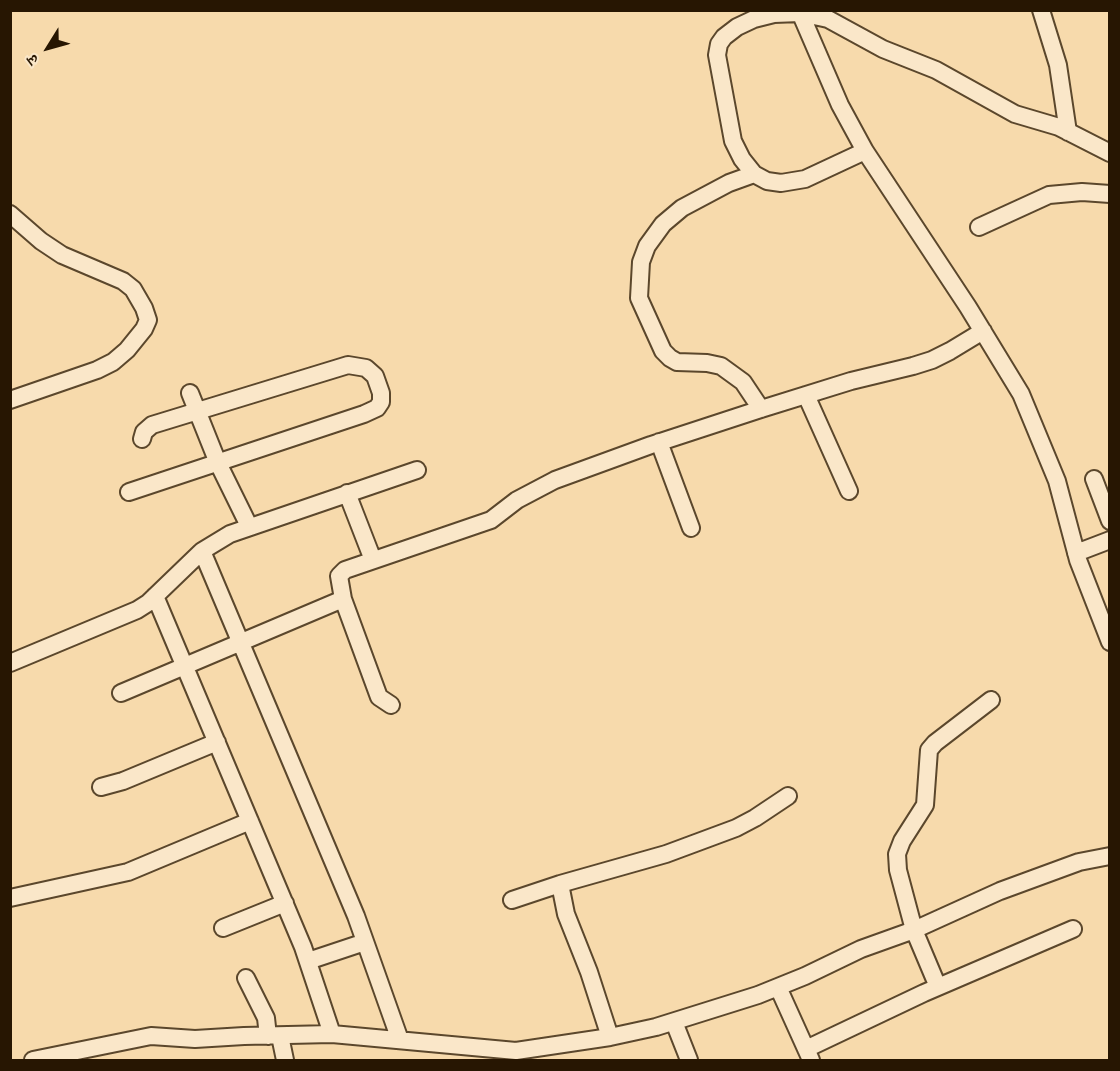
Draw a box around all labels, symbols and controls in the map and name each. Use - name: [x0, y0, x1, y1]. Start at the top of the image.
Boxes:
- north arrow: [18, 18, 78, 78]
- text: उ: [23, 50, 44, 68]

